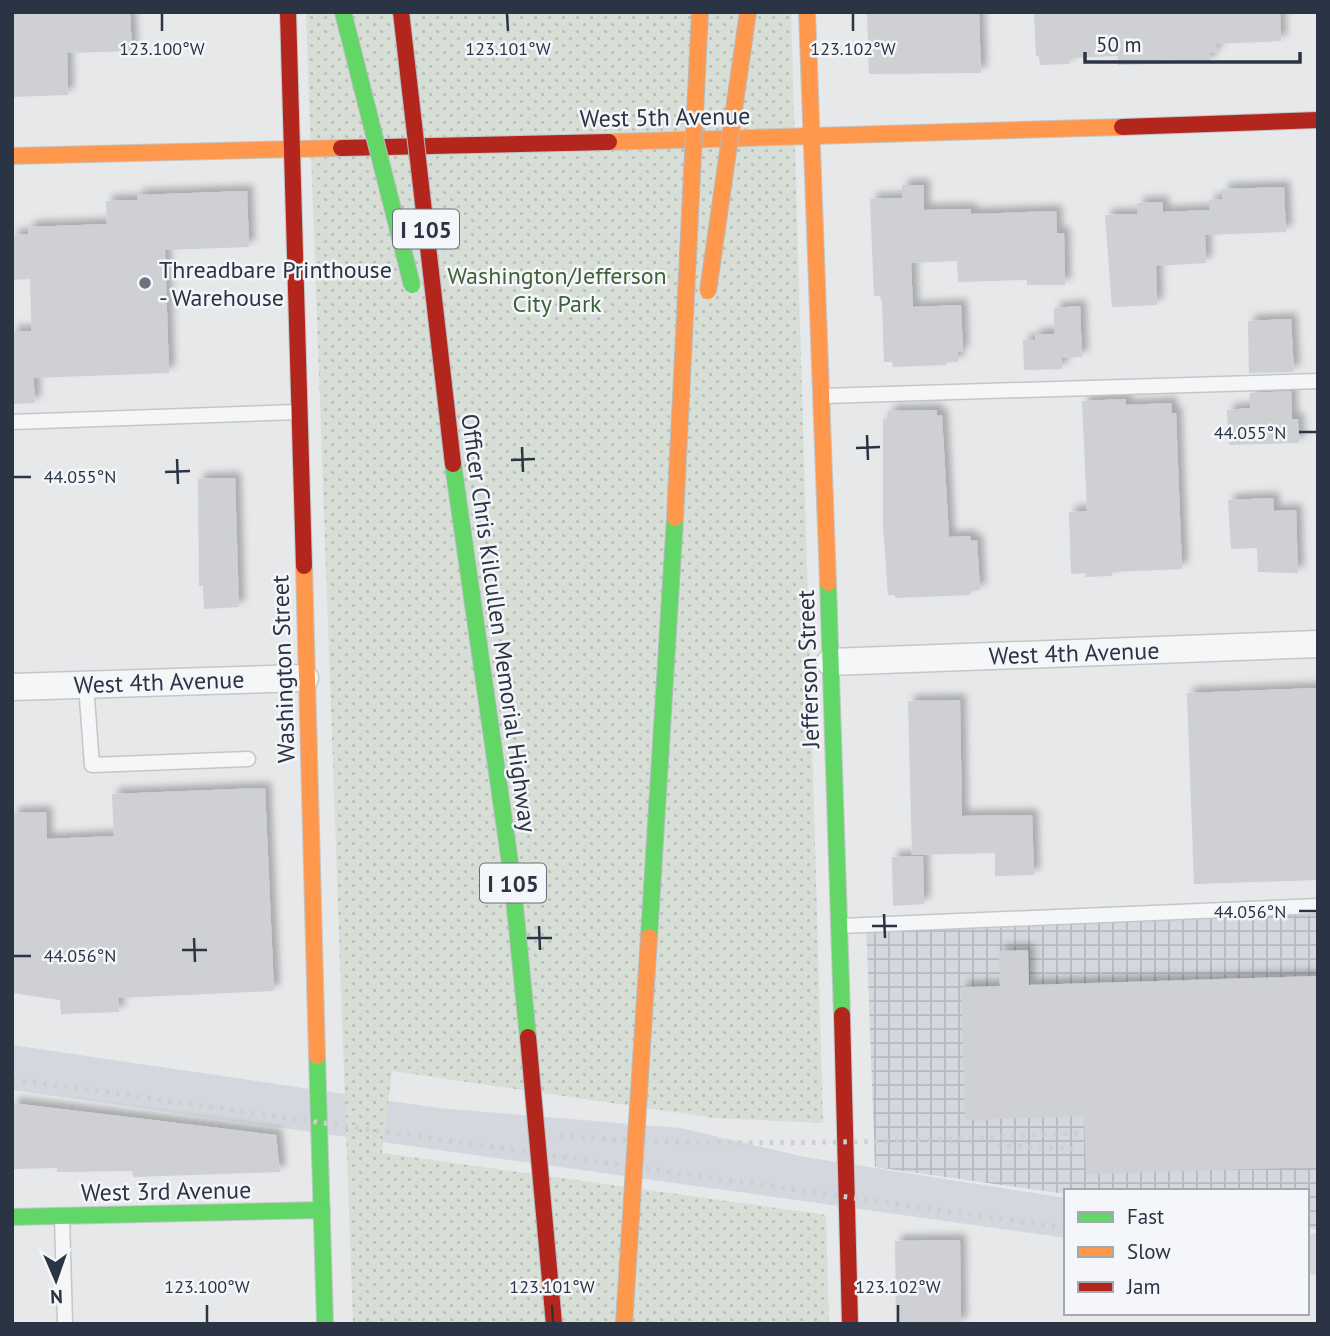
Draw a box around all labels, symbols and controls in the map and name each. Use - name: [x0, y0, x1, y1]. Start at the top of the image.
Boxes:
- scale bar: [1085, 21, 1300, 65]
- text: 50 m: [1096, 31, 1142, 58]
- text: 123.100°W: [119, 37, 205, 60]
- text: 123.101°W: [465, 37, 551, 60]
- text: 123.102°W: [810, 37, 896, 60]
- street label: West 5th Avenue: [579, 100, 751, 134]
- road number: I 105: [393, 210, 459, 248]
- place label: Threadbare Printhouse - Warehouse: [159, 254, 392, 313]
- park label: Washington/Jefferson City Park: [447, 260, 667, 319]
- marker: Threadbare Printhouse - Warehouse: [137, 275, 153, 291]
- street label: Officer Chris Kilcullen Memorial Highway: [454, 412, 544, 834]
- text: 44.055°N: [1214, 421, 1286, 444]
- text: 44.055°N: [44, 465, 116, 488]
- street label: Washington Street: [264, 574, 302, 764]
- street label: Jefferson Street: [790, 589, 826, 750]
- street label: West 4th Avenue: [988, 635, 1160, 671]
- street label: West 4th Avenue: [73, 664, 245, 700]
- road number: I 105: [480, 863, 546, 902]
- text: 44.056°N: [1214, 900, 1286, 923]
- text: 44.056°N: [44, 944, 116, 967]
- street label: West 3rd Avenue: [81, 1174, 251, 1208]
- legend: [1064, 1189, 1309, 1315]
- text: Fast: [1127, 1203, 1164, 1230]
- text: Slow: [1127, 1238, 1171, 1265]
- north arrow: [21, 1245, 91, 1315]
- text: Jam: [1126, 1273, 1161, 1300]
- text: 123.100°W: [164, 1275, 250, 1298]
- text: 123.101°W: [509, 1275, 595, 1298]
- text: 123.102°W: [855, 1275, 941, 1298]
- text: N: [50, 1285, 63, 1309]

